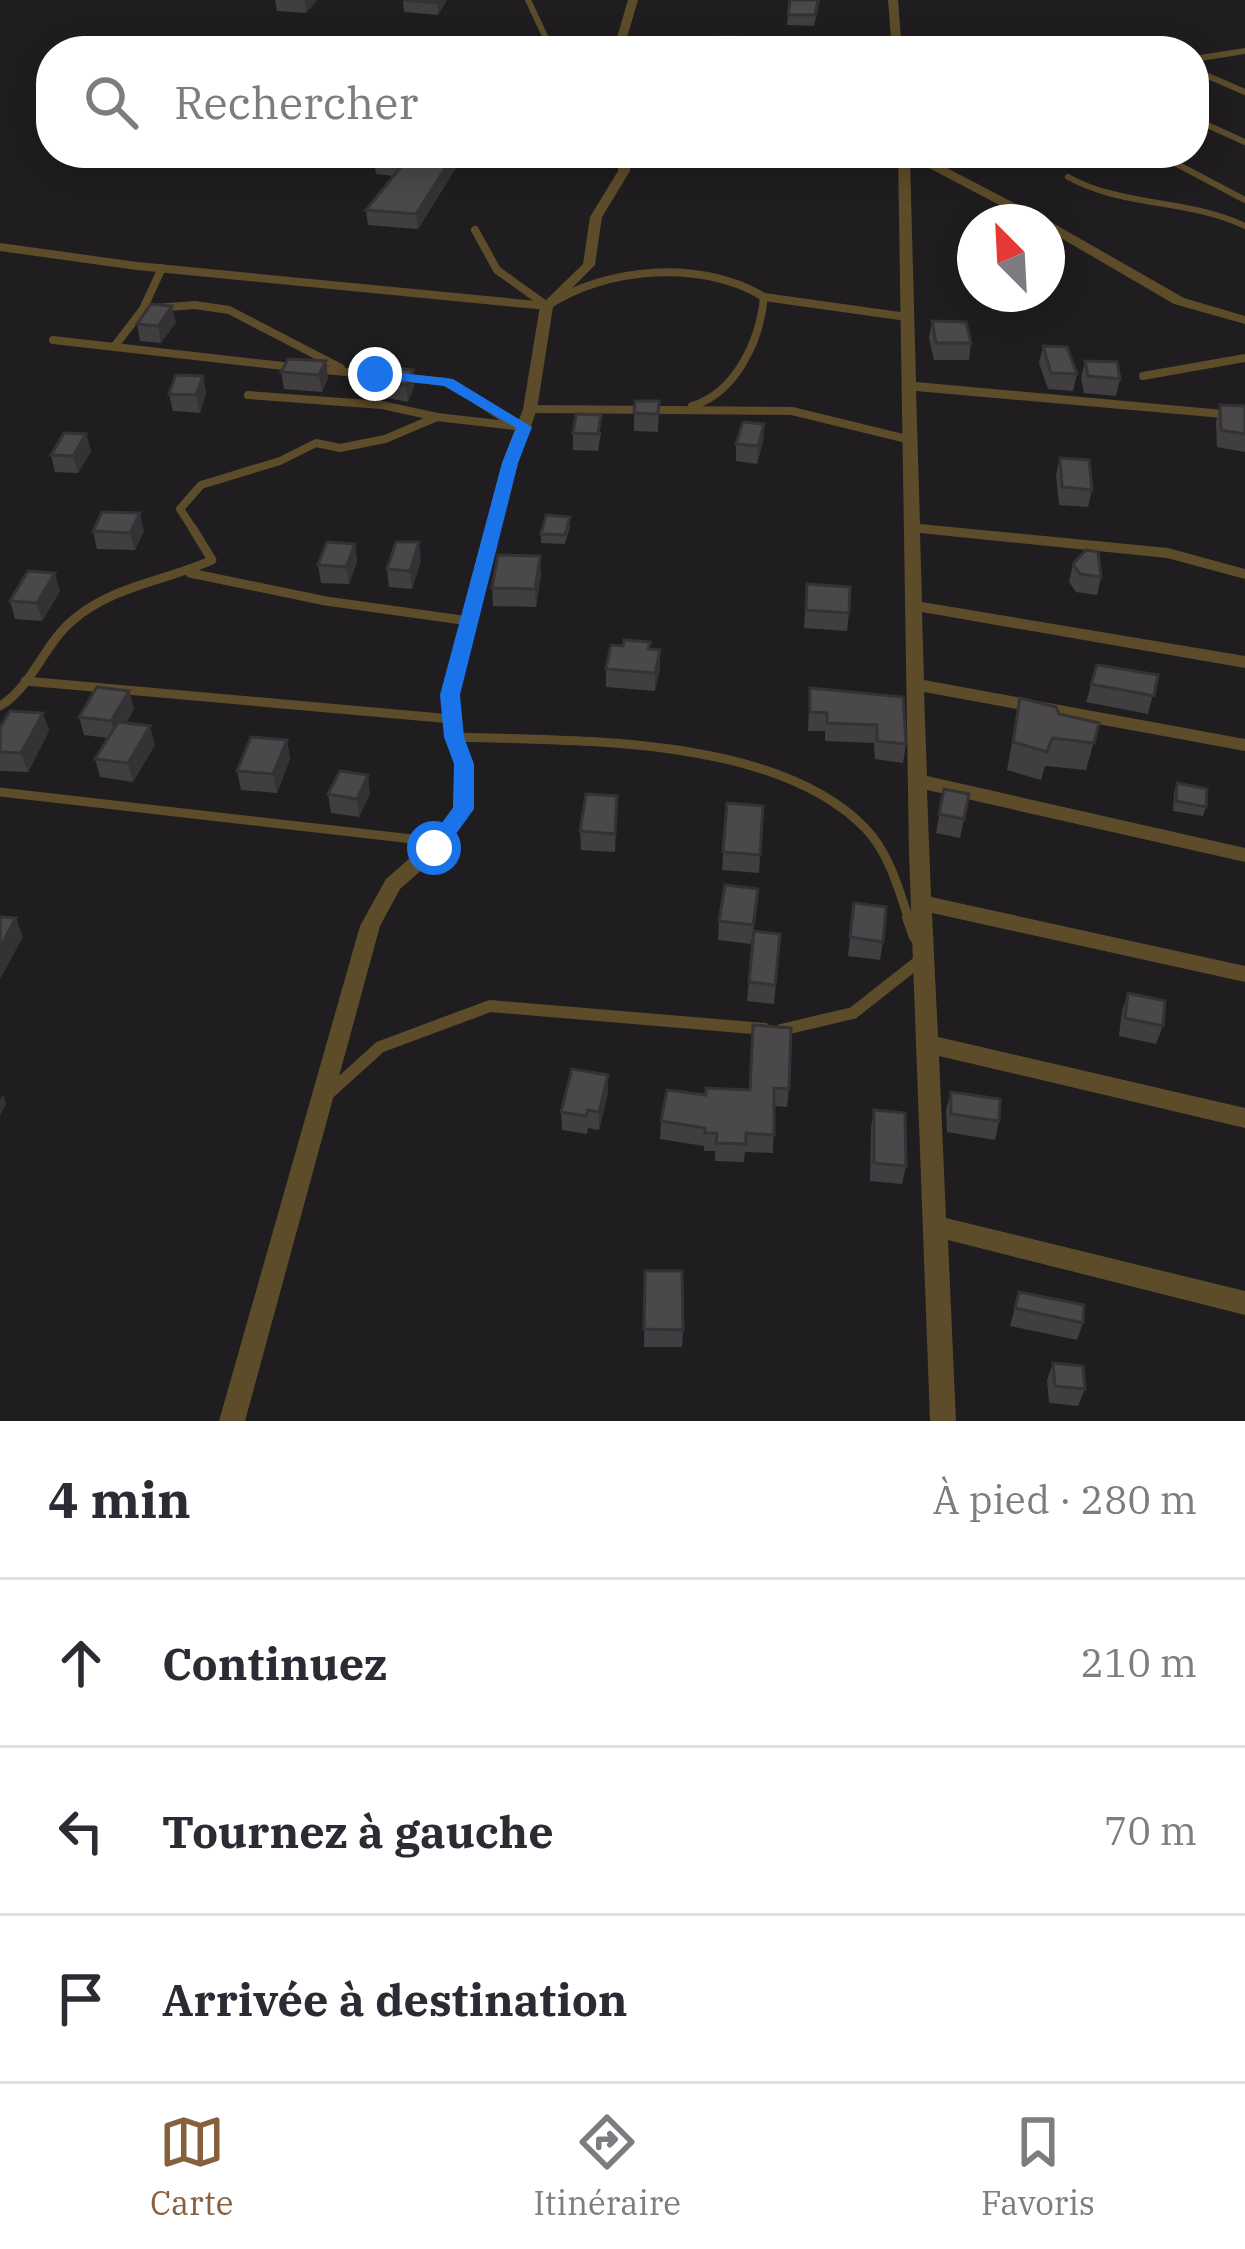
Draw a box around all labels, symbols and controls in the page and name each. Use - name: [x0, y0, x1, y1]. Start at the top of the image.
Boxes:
- search box: [36, 36, 1209, 168]
- icon: search: [78, 69, 144, 135]
- text: Rechercher: [174, 73, 418, 131]
- north arrow: [957, 204, 1065, 312]
- route end: [348, 347, 402, 401]
- route start: [407, 821, 461, 875]
- text: 4 min: [48, 1466, 191, 1532]
- text: À pied · 280 m: [933, 1474, 1197, 1525]
- icon: ahead: [48, 1630, 114, 1696]
- text: Continuez: [162, 1634, 387, 1692]
- text: 210 m: [1081, 1637, 1197, 1688]
- icon: left: [48, 1798, 114, 1864]
- text: Tournez à gauche: [162, 1802, 554, 1860]
- text: 70 m: [1104, 1805, 1197, 1856]
- icon: arrive: [48, 1966, 114, 2032]
- text: Arrivée à destination: [162, 1970, 628, 2028]
- tab: Carte: [150, 2109, 233, 2224]
- tab: Itinéraire: [533, 2109, 681, 2224]
- tab: Favoris: [981, 2109, 1095, 2224]

